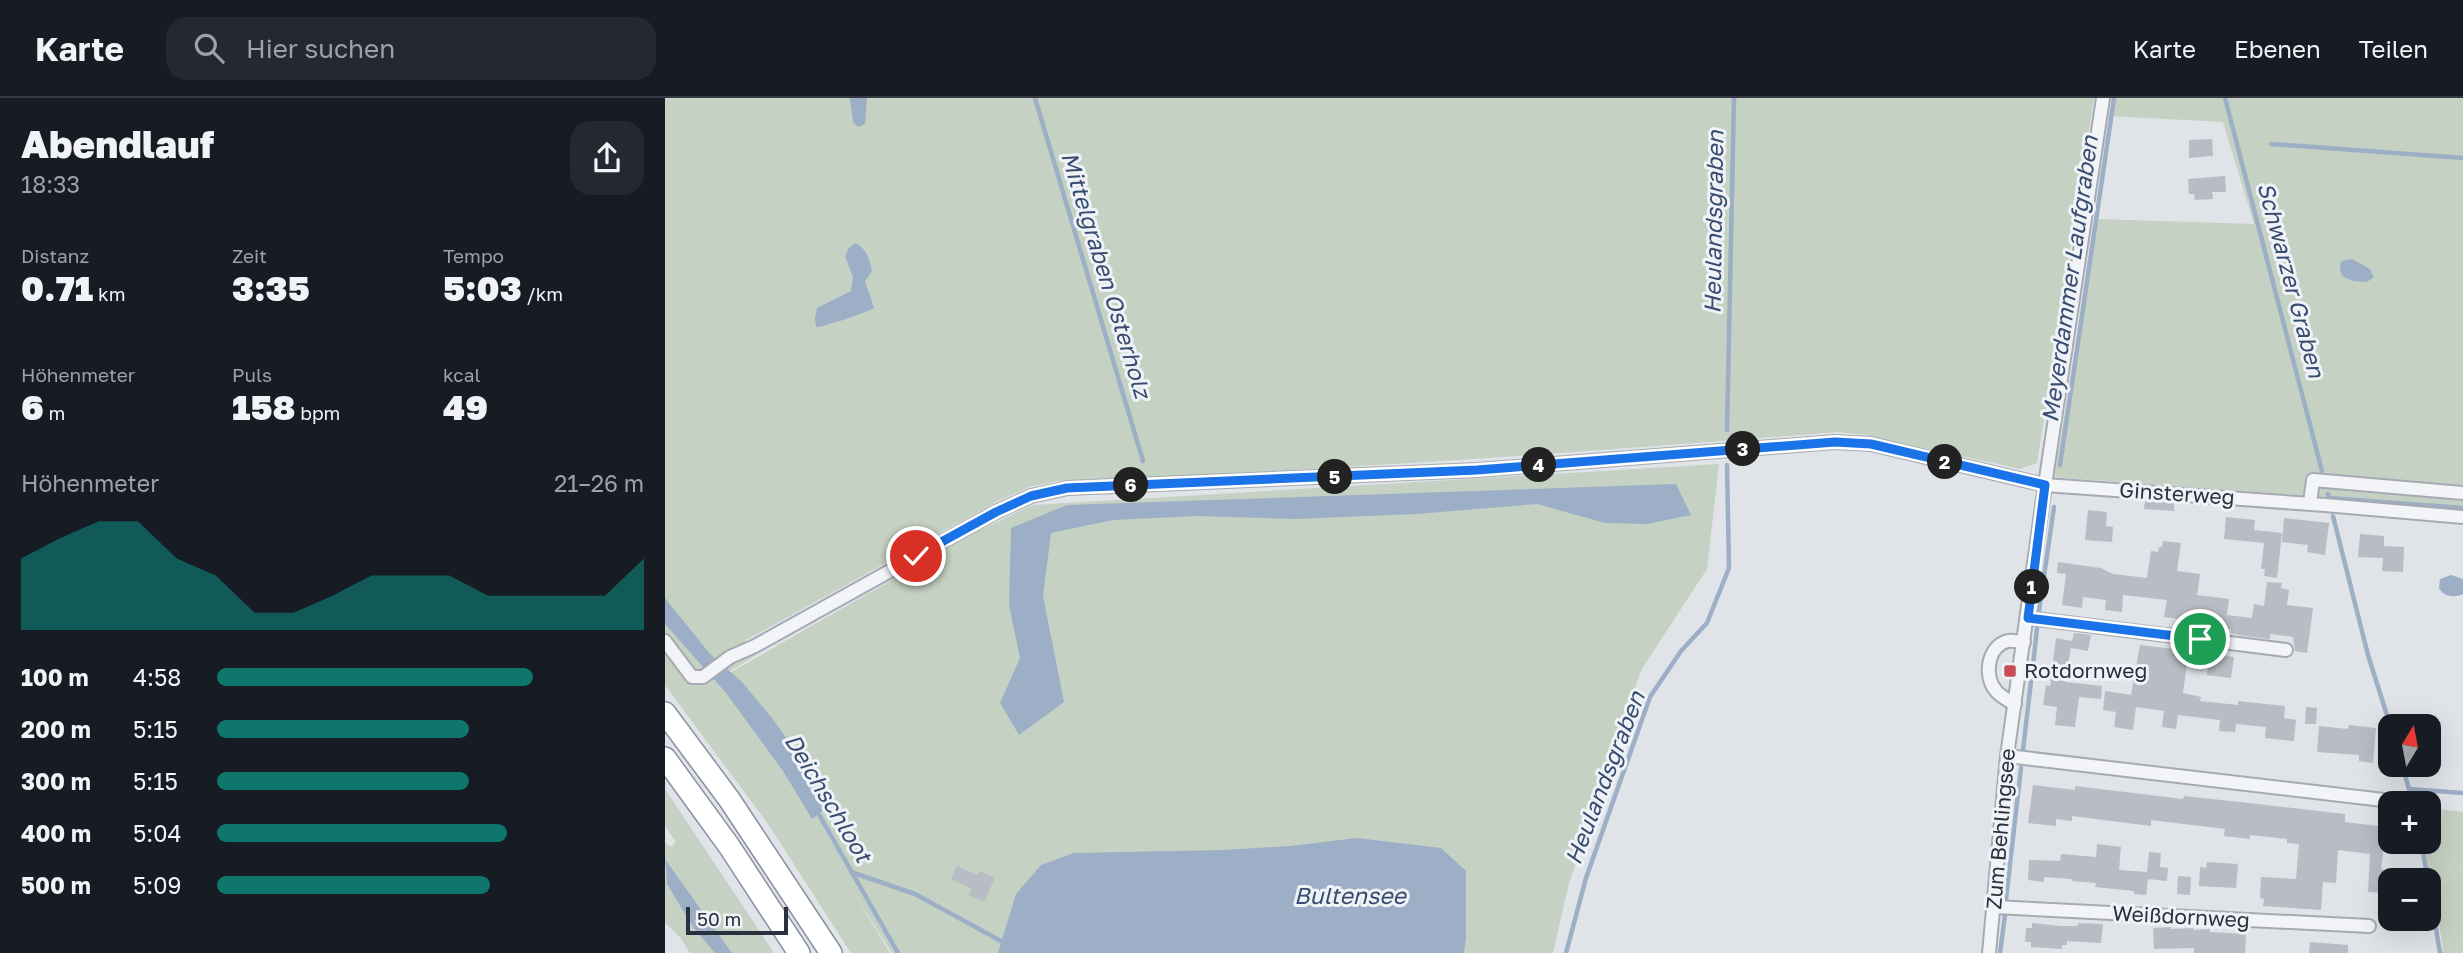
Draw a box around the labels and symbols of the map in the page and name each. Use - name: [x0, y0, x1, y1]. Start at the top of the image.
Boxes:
- water label: Heulandsgraben: [1697, 129, 1729, 314]
- water label: Meyerdammer Laufgraben: [2035, 133, 2103, 424]
- water label: Mittelgraben Osterholz: [1056, 148, 1158, 403]
- water label: Schwarzer Graben: [2252, 179, 2332, 381]
- pin: 3: [1725, 432, 1761, 466]
- pin: 2: [1927, 444, 1963, 480]
- pin: 4: [1521, 448, 1557, 482]
- pin: 5: [1317, 460, 1353, 494]
- pin: 6: [1113, 468, 1149, 502]
- street label: Ginsterweg: [2119, 476, 2236, 510]
- pin: [886, 526, 946, 586]
- pin: 1: [2015, 570, 2049, 604]
- pin: [2170, 609, 2230, 669]
- place label: Rotdornweg: [2024, 657, 2147, 683]
- marker: Rotdornweg: [2002, 663, 2018, 679]
- water label: Heulandsgraben: [1558, 686, 1650, 868]
- north arrow: [2378, 714, 2441, 777]
- water label: Deichschloot: [779, 728, 879, 868]
- street label: Zum Behlingsee: [1980, 747, 2020, 911]
- water label: Bultensee: [1294, 881, 1408, 909]
- street label: Weißdornweg: [2112, 899, 2250, 933]
- scale bar: [686, 904, 787, 936]

